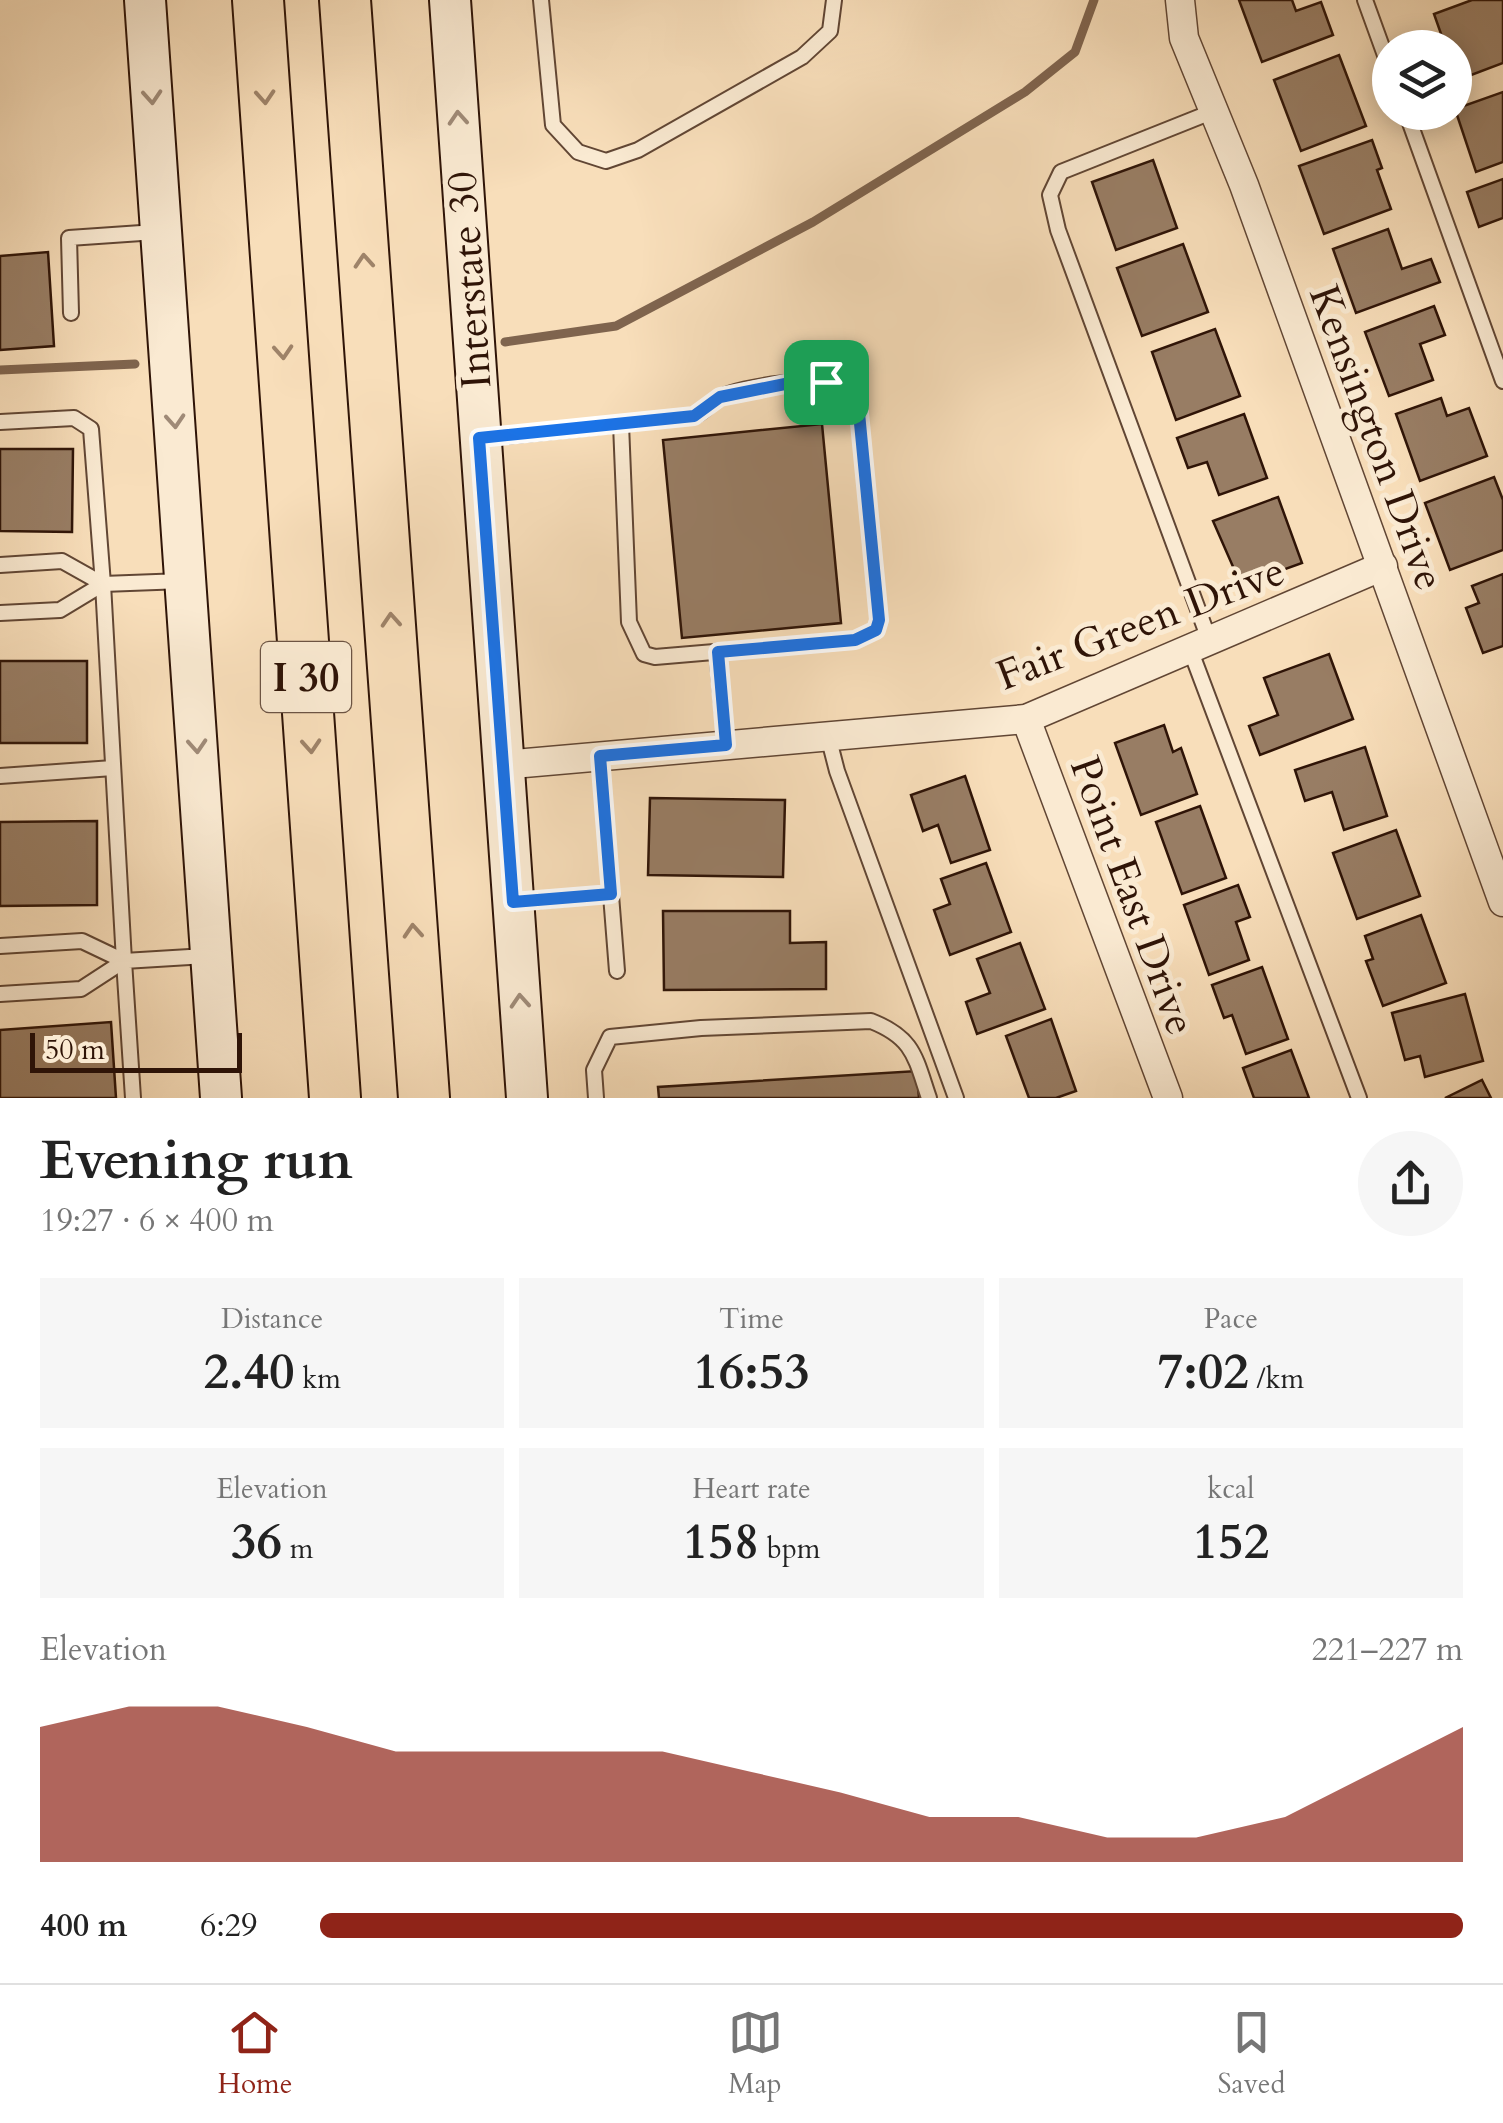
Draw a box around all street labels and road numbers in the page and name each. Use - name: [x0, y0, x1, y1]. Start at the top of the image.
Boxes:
- street label: Interstate 30: [433, 169, 506, 391]
- street label: Kensington Drive: [1295, 277, 1458, 598]
- street label: Fair Green Drive: [988, 542, 1293, 704]
- road number: I 30: [261, 642, 351, 712]
- street label: Point East Drive: [1056, 749, 1209, 1042]

